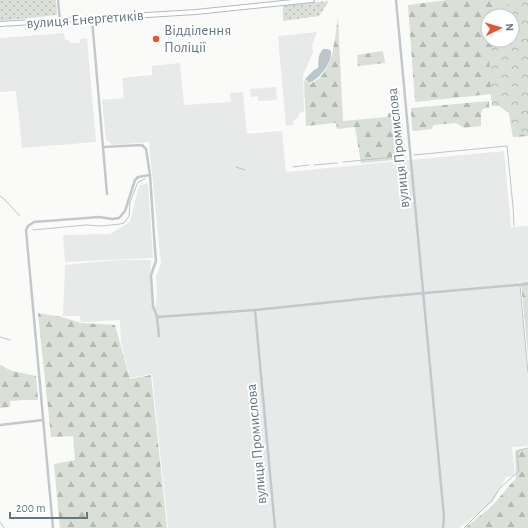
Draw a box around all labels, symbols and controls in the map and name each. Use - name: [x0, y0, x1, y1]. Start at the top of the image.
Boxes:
- street label: вулиця Енергетиків: [26, 8, 144, 31]
- north arrow: [480, 8, 520, 48]
- place label: Відділення Поліції: [164, 23, 231, 55]
- text: N: [504, 23, 515, 31]
- marker: Відділення Поліції: [151, 34, 161, 44]
- street label: вулиця Промислова: [385, 87, 412, 209]
- street label: вулиця Промислова: [244, 383, 269, 505]
- scale bar: [10, 494, 87, 520]
- text: 200 m: [16, 502, 46, 514]

